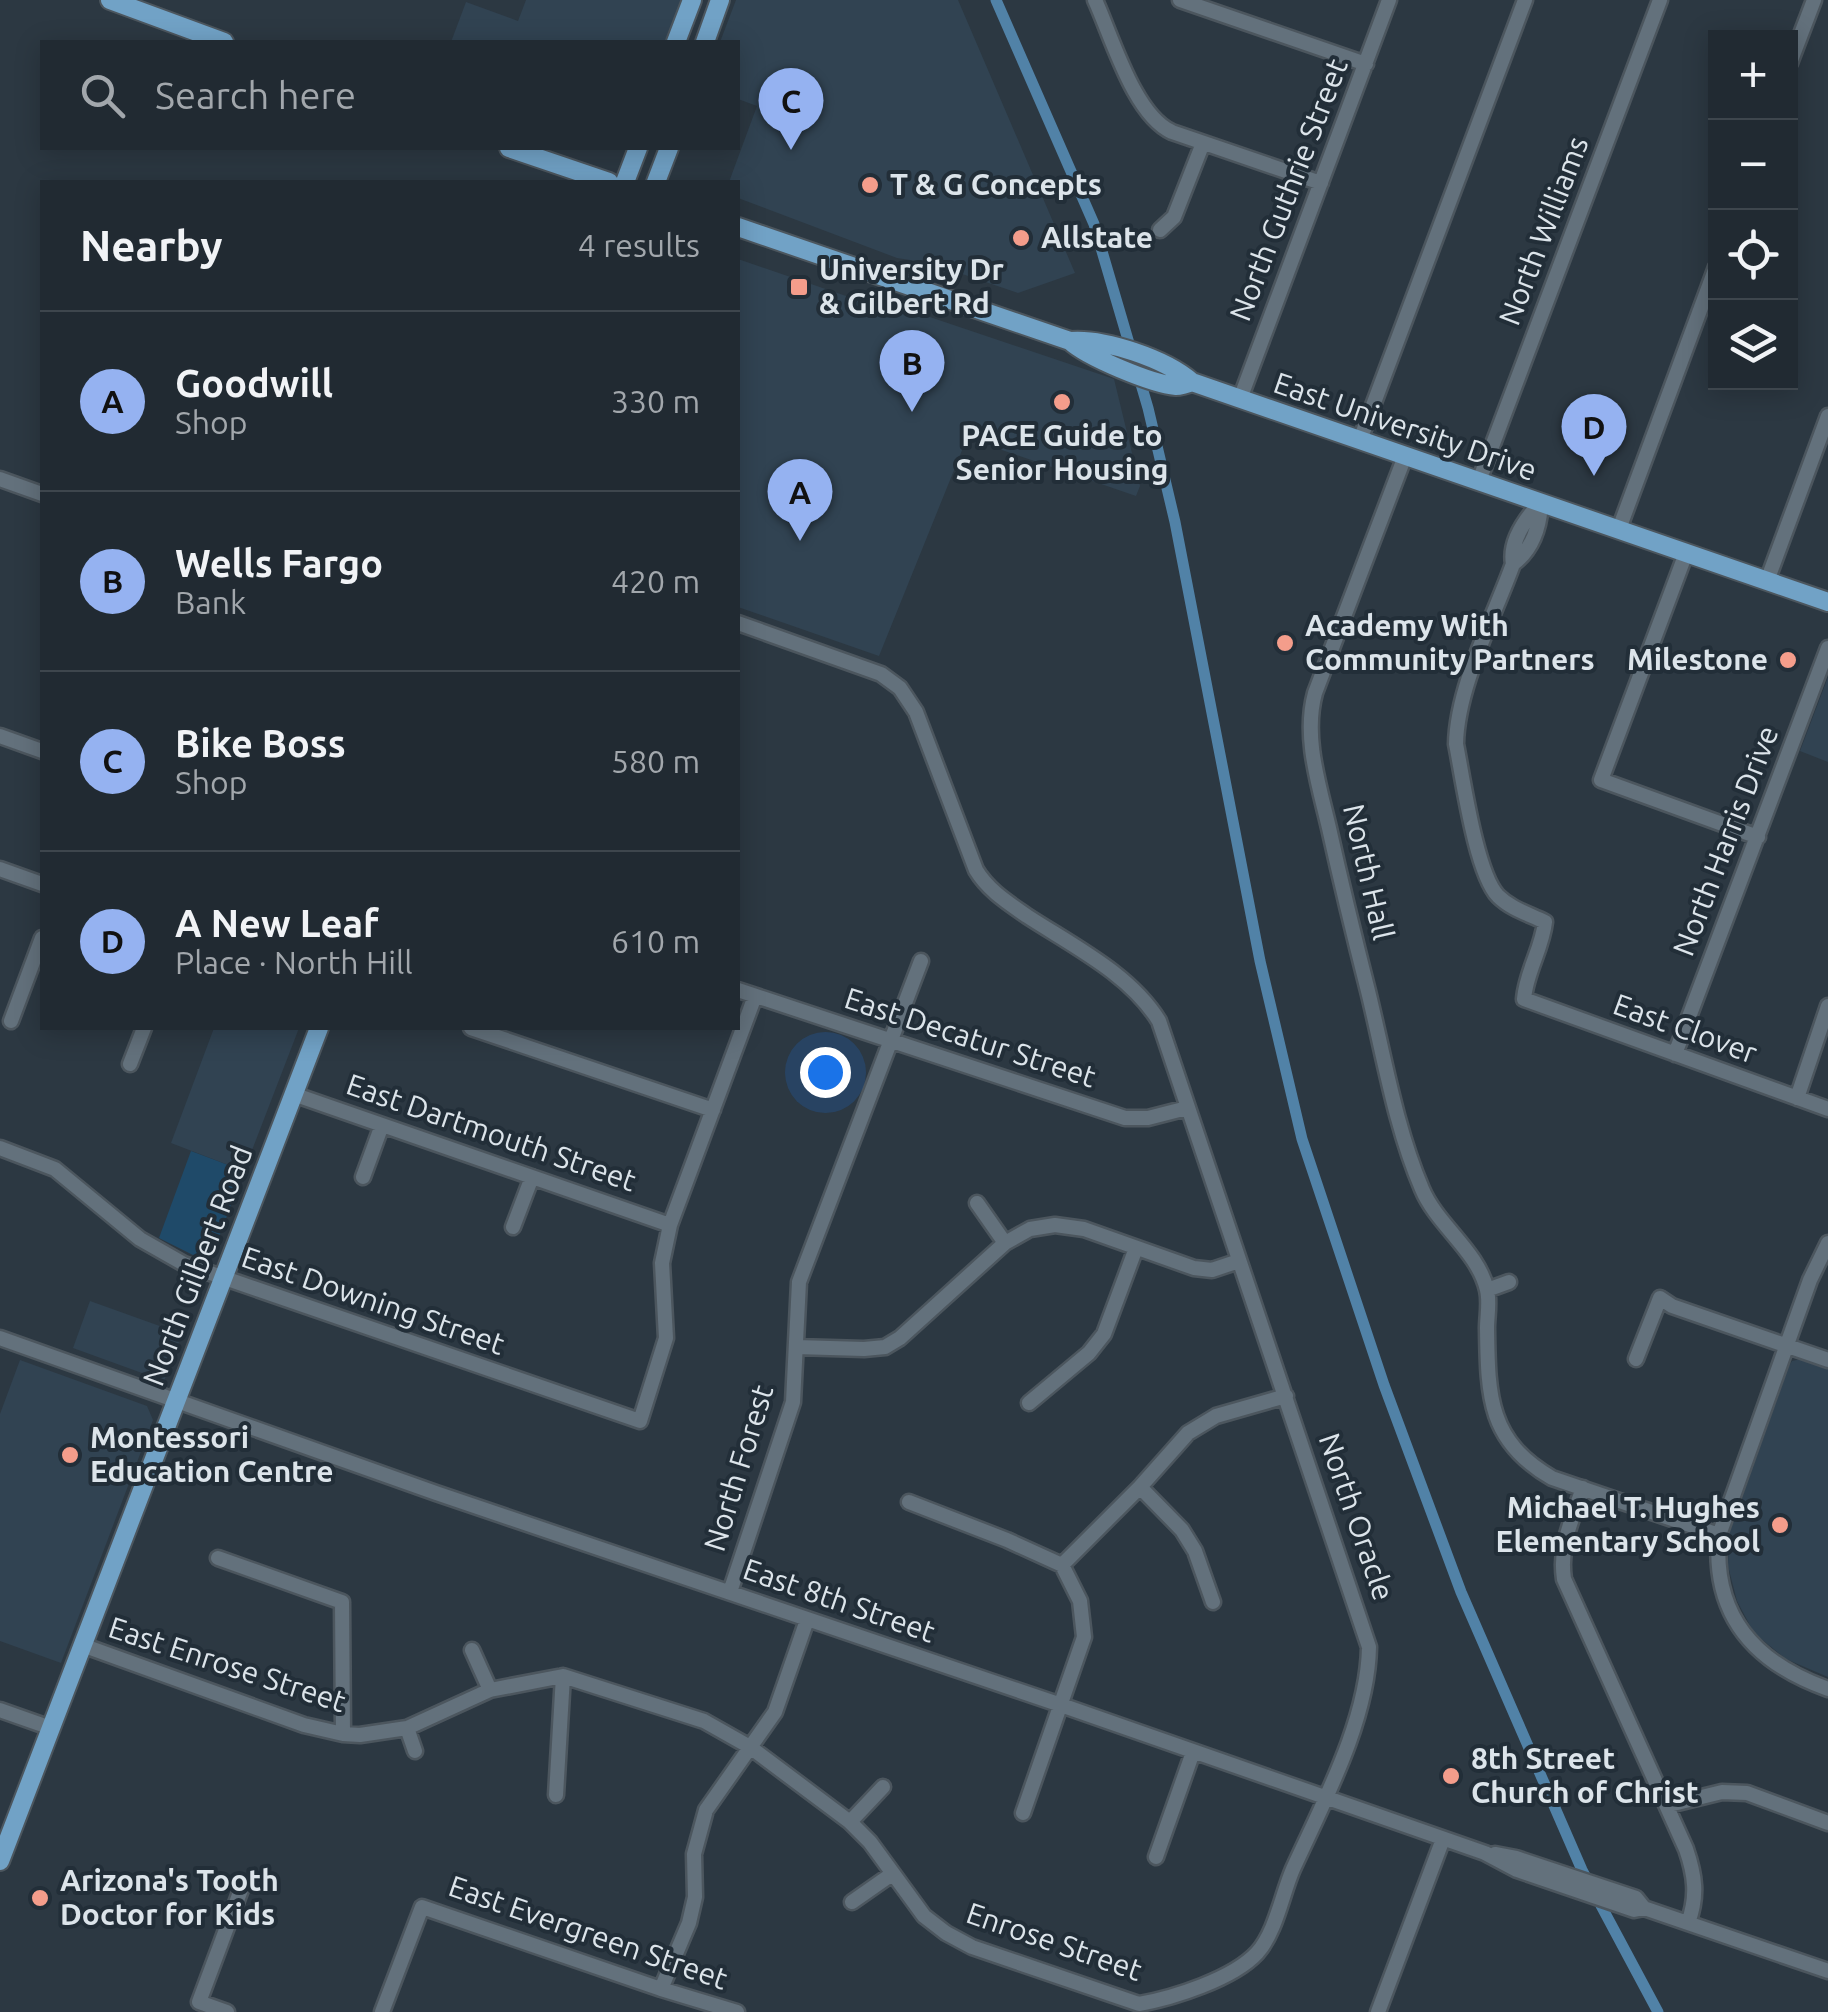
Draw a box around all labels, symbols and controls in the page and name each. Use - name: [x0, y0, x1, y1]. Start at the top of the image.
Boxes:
- map controls: [1708, 30, 1798, 390]
- button: +: [1708, 30, 1798, 120]
- search box: [40, 40, 740, 150]
- street label: North Guthrie Street: [1222, 54, 1354, 325]
- icon: search: [75, 68, 130, 123]
- pin: C: [758, 68, 824, 150]
- text: Search here: [155, 74, 356, 116]
- button: −: [1708, 120, 1798, 210]
- street label: North Williams: [1492, 132, 1595, 330]
- place label: T & G Concepts: [890, 167, 1102, 201]
- marker: T & G Concepts: [859, 174, 881, 196]
- button: locate: [1708, 210, 1798, 300]
- place label: Allstate: [1041, 220, 1153, 254]
- text: Nearby: [80, 222, 223, 269]
- text: 4 results: [578, 227, 700, 263]
- marker: Allstate: [1010, 227, 1032, 249]
- place label: University Dr & Gilbert Rd: [819, 252, 1004, 320]
- marker: University Dr & Gilbert Rd: [788, 276, 810, 298]
- button: layers: [1708, 300, 1798, 390]
- pin: B: [880, 330, 944, 412]
- text: Goodwill: [175, 362, 333, 404]
- street label: East University Drive: [1269, 365, 1541, 487]
- text: A: [101, 383, 124, 419]
- text: 330 m: [611, 383, 700, 419]
- marker: PACE Guide to Senior Housing: [1051, 391, 1073, 413]
- pin: D: [1562, 394, 1626, 476]
- text: Shop: [175, 404, 247, 440]
- place label: PACE Guide to Senior Housing: [956, 418, 1168, 486]
- pin: A: [768, 458, 832, 541]
- text: Wells Fargo: [175, 542, 383, 584]
- text: B: [102, 563, 123, 599]
- text: 420 m: [611, 563, 700, 599]
- text: Bank: [175, 584, 246, 620]
- place label: Academy With Community Partners: [1305, 608, 1595, 676]
- marker: Academy With Community Partners: [1274, 632, 1296, 654]
- place label: Milestone: [1627, 642, 1768, 676]
- marker: Milestone: [1777, 649, 1799, 671]
- street label: North Harris Drive: [1666, 721, 1785, 960]
- text: Bike Boss: [175, 722, 346, 764]
- text: C: [102, 743, 123, 779]
- text: 580 m: [611, 743, 700, 779]
- text: Shop: [175, 764, 247, 800]
- street label: North Hall: [1337, 801, 1401, 943]
- text: A New Leaf: [175, 902, 379, 944]
- text: D: [101, 923, 124, 959]
- text: 610 m: [611, 923, 700, 959]
- text: Place · North Hill: [175, 944, 413, 980]
- street label: East Decatur Street: [841, 980, 1100, 1094]
- street label: East Clover: [1609, 986, 1762, 1070]
- your location: [800, 1047, 851, 1098]
- street label: East Dartmouth Street: [342, 1067, 641, 1198]
- street label: North Gilbert Road: [136, 1141, 259, 1391]
- street label: East Downing Street: [238, 1239, 509, 1361]
- street label: North Forest: [697, 1380, 780, 1555]
- place label: Montessori Education Centre: [90, 1420, 334, 1488]
- street label: North Oracle: [1312, 1429, 1401, 1605]
- marker: Montessori Education Centre: [59, 1444, 81, 1466]
- place label: Michael T. Hughes Elementary School: [1496, 1490, 1760, 1558]
- marker: Michael T. Hughes Elementary School: [1769, 1514, 1791, 1536]
- street label: East 8th Street: [739, 1551, 940, 1649]
- street label: East Enrose Street: [105, 1610, 350, 1718]
- place label: 8th Street Church of Christ: [1471, 1741, 1699, 1809]
- marker: 8th Street Church of Christ: [1440, 1765, 1462, 1787]
- place label: Arizona's Tooth Doctor for Kids: [60, 1863, 279, 1931]
- street label: East Evergreen Street: [445, 1868, 732, 1996]
- marker: Arizona's Tooth Doctor for Kids: [29, 1887, 51, 1909]
- street label: Enrose Street: [962, 1895, 1147, 1987]

